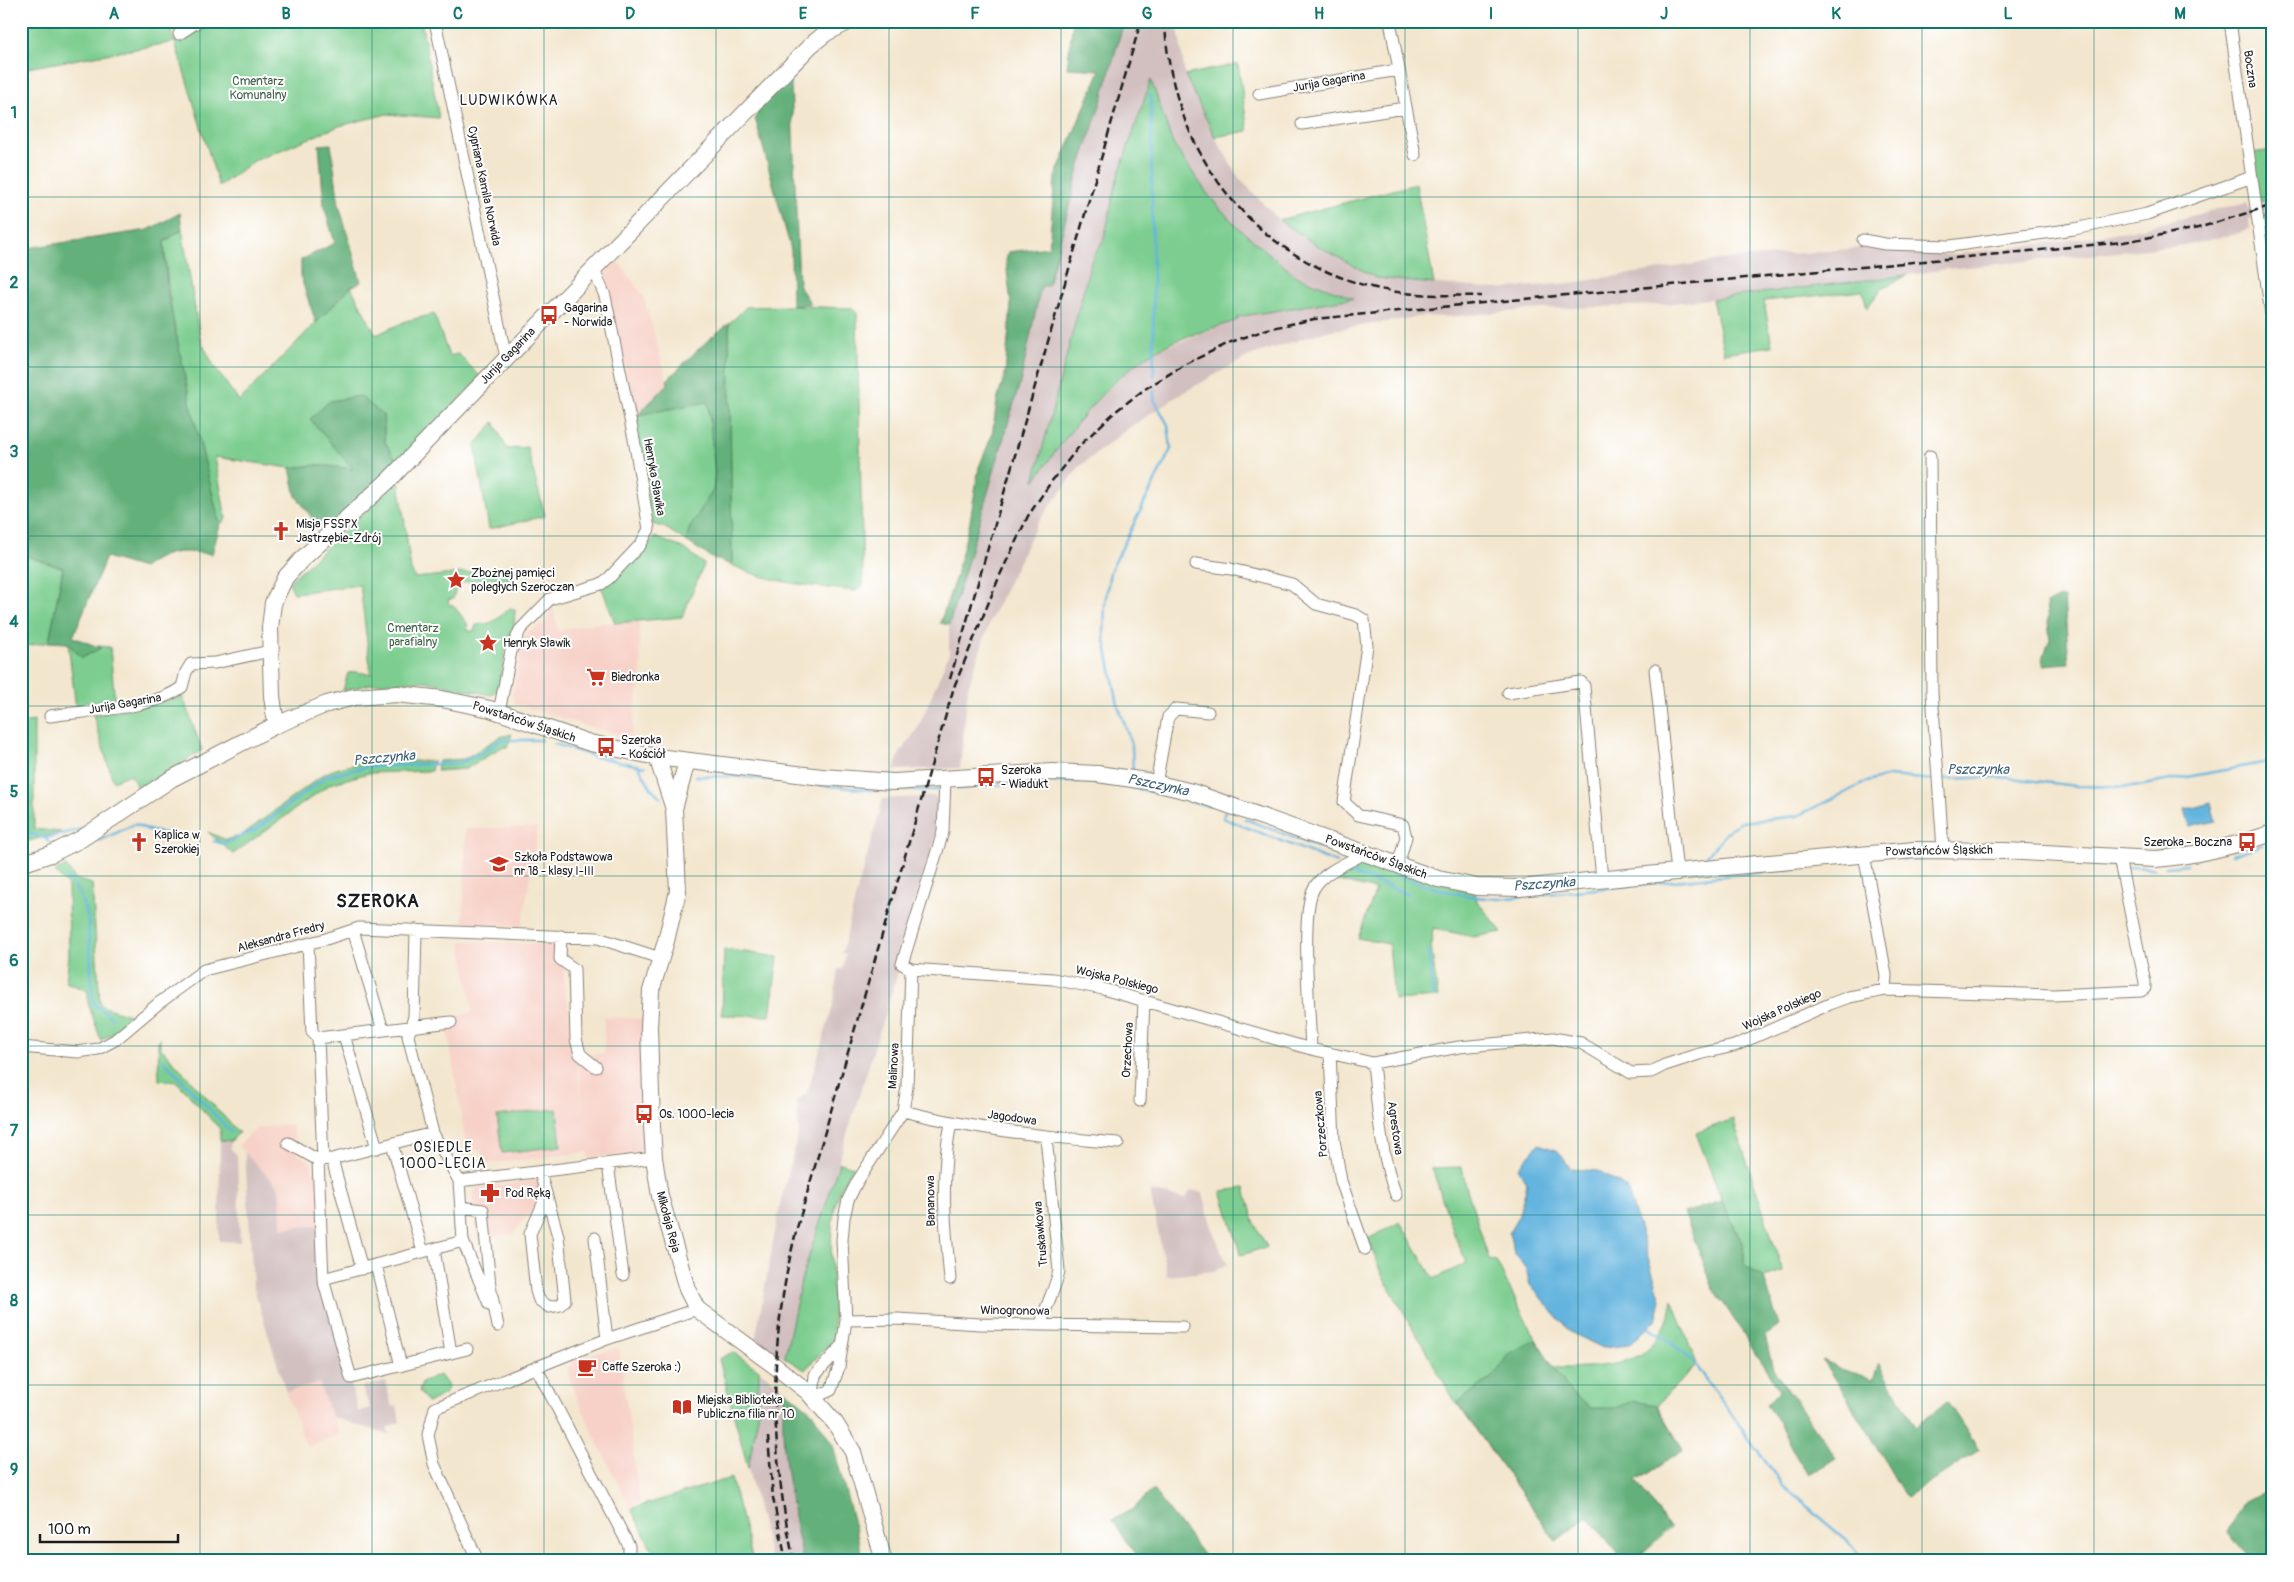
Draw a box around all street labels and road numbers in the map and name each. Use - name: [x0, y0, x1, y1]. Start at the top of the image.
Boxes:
- street label: Boczna: [2240, 49, 2260, 89]
- street label: Jurija Gagarina: [1292, 68, 1367, 96]
- street label: Cypriana Kamila Norwida: [464, 125, 504, 248]
- street label: Jurija Gagarina: [477, 324, 539, 388]
- street label: Henryka Sławika: [640, 437, 668, 517]
- street label: Jurija Gagarina: [88, 690, 163, 718]
- street label: Powstańców Śląskich: [471, 697, 578, 746]
- street label: Powstańców Śląskich: [1323, 831, 1430, 883]
- street label: Powstańców Śląskich: [1885, 842, 1993, 859]
- street label: Aleksandra Fredry: [236, 918, 326, 956]
- street label: Wojska Polskiego: [1074, 962, 1161, 998]
- street label: Wojska Polskiego: [1740, 986, 1824, 1034]
- street label: Orzechowa: [1119, 1021, 1137, 1078]
- street label: Malinowa: [885, 1042, 903, 1089]
- street label: Porzeczkowa: [1311, 1090, 1331, 1158]
- street label: Agrestowa: [1384, 1100, 1406, 1156]
- street label: Jagodowa: [986, 1107, 1038, 1129]
- street label: Bananowa: [923, 1175, 939, 1227]
- street label: Mikołaja Reja: [653, 1190, 683, 1255]
- street label: Truskawkowa: [1031, 1200, 1051, 1267]
- street label: Winogronowa: [980, 1303, 1050, 1319]

